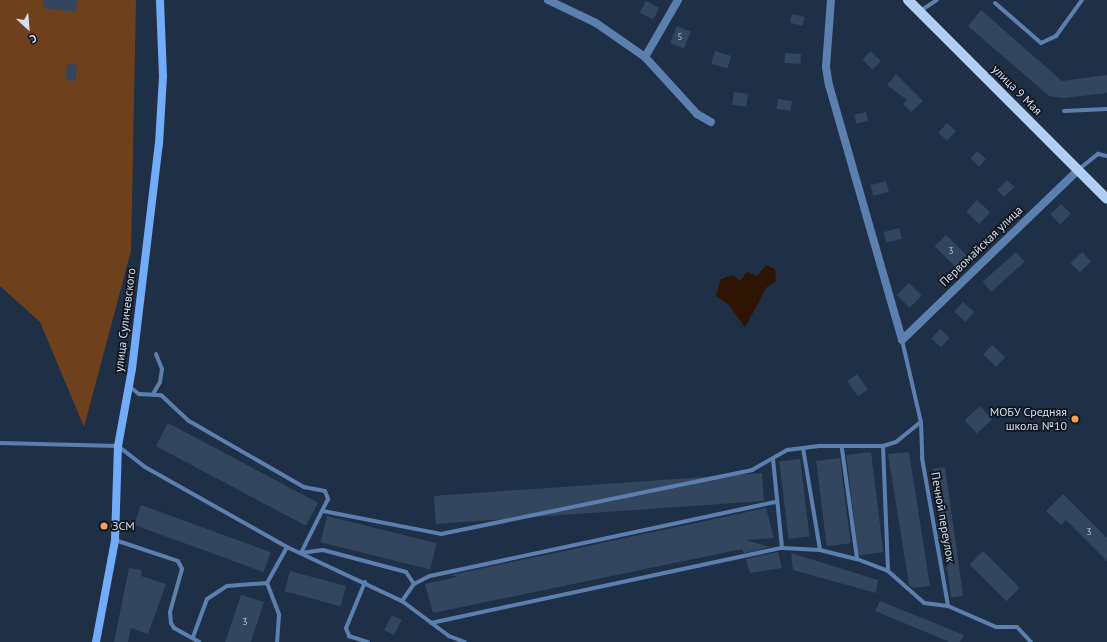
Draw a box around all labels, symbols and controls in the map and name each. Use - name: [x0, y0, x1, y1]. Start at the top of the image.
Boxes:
- north arrow: [8, 8, 48, 48]
- text: С: [27, 31, 39, 46]
- house number: 5: [677, 31, 683, 43]
- street label: улица 9 Мая: [989, 62, 1045, 118]
- street label: Первомайская улица: [937, 203, 1025, 289]
- house number: 3: [948, 245, 954, 257]
- street label: улица Суличевского: [111, 267, 139, 373]
- place label: МОБУ Средняя школа №10: [989, 405, 1067, 433]
- marker: МОБУ Средняя школа №10: [1070, 414, 1080, 424]
- street label: Печной переулок: [928, 471, 958, 563]
- place label: ЗСМ: [112, 519, 135, 533]
- marker: ЗСМ: [99, 521, 109, 531]
- house number: 3: [1086, 526, 1092, 538]
- house number: 3: [242, 616, 248, 628]

